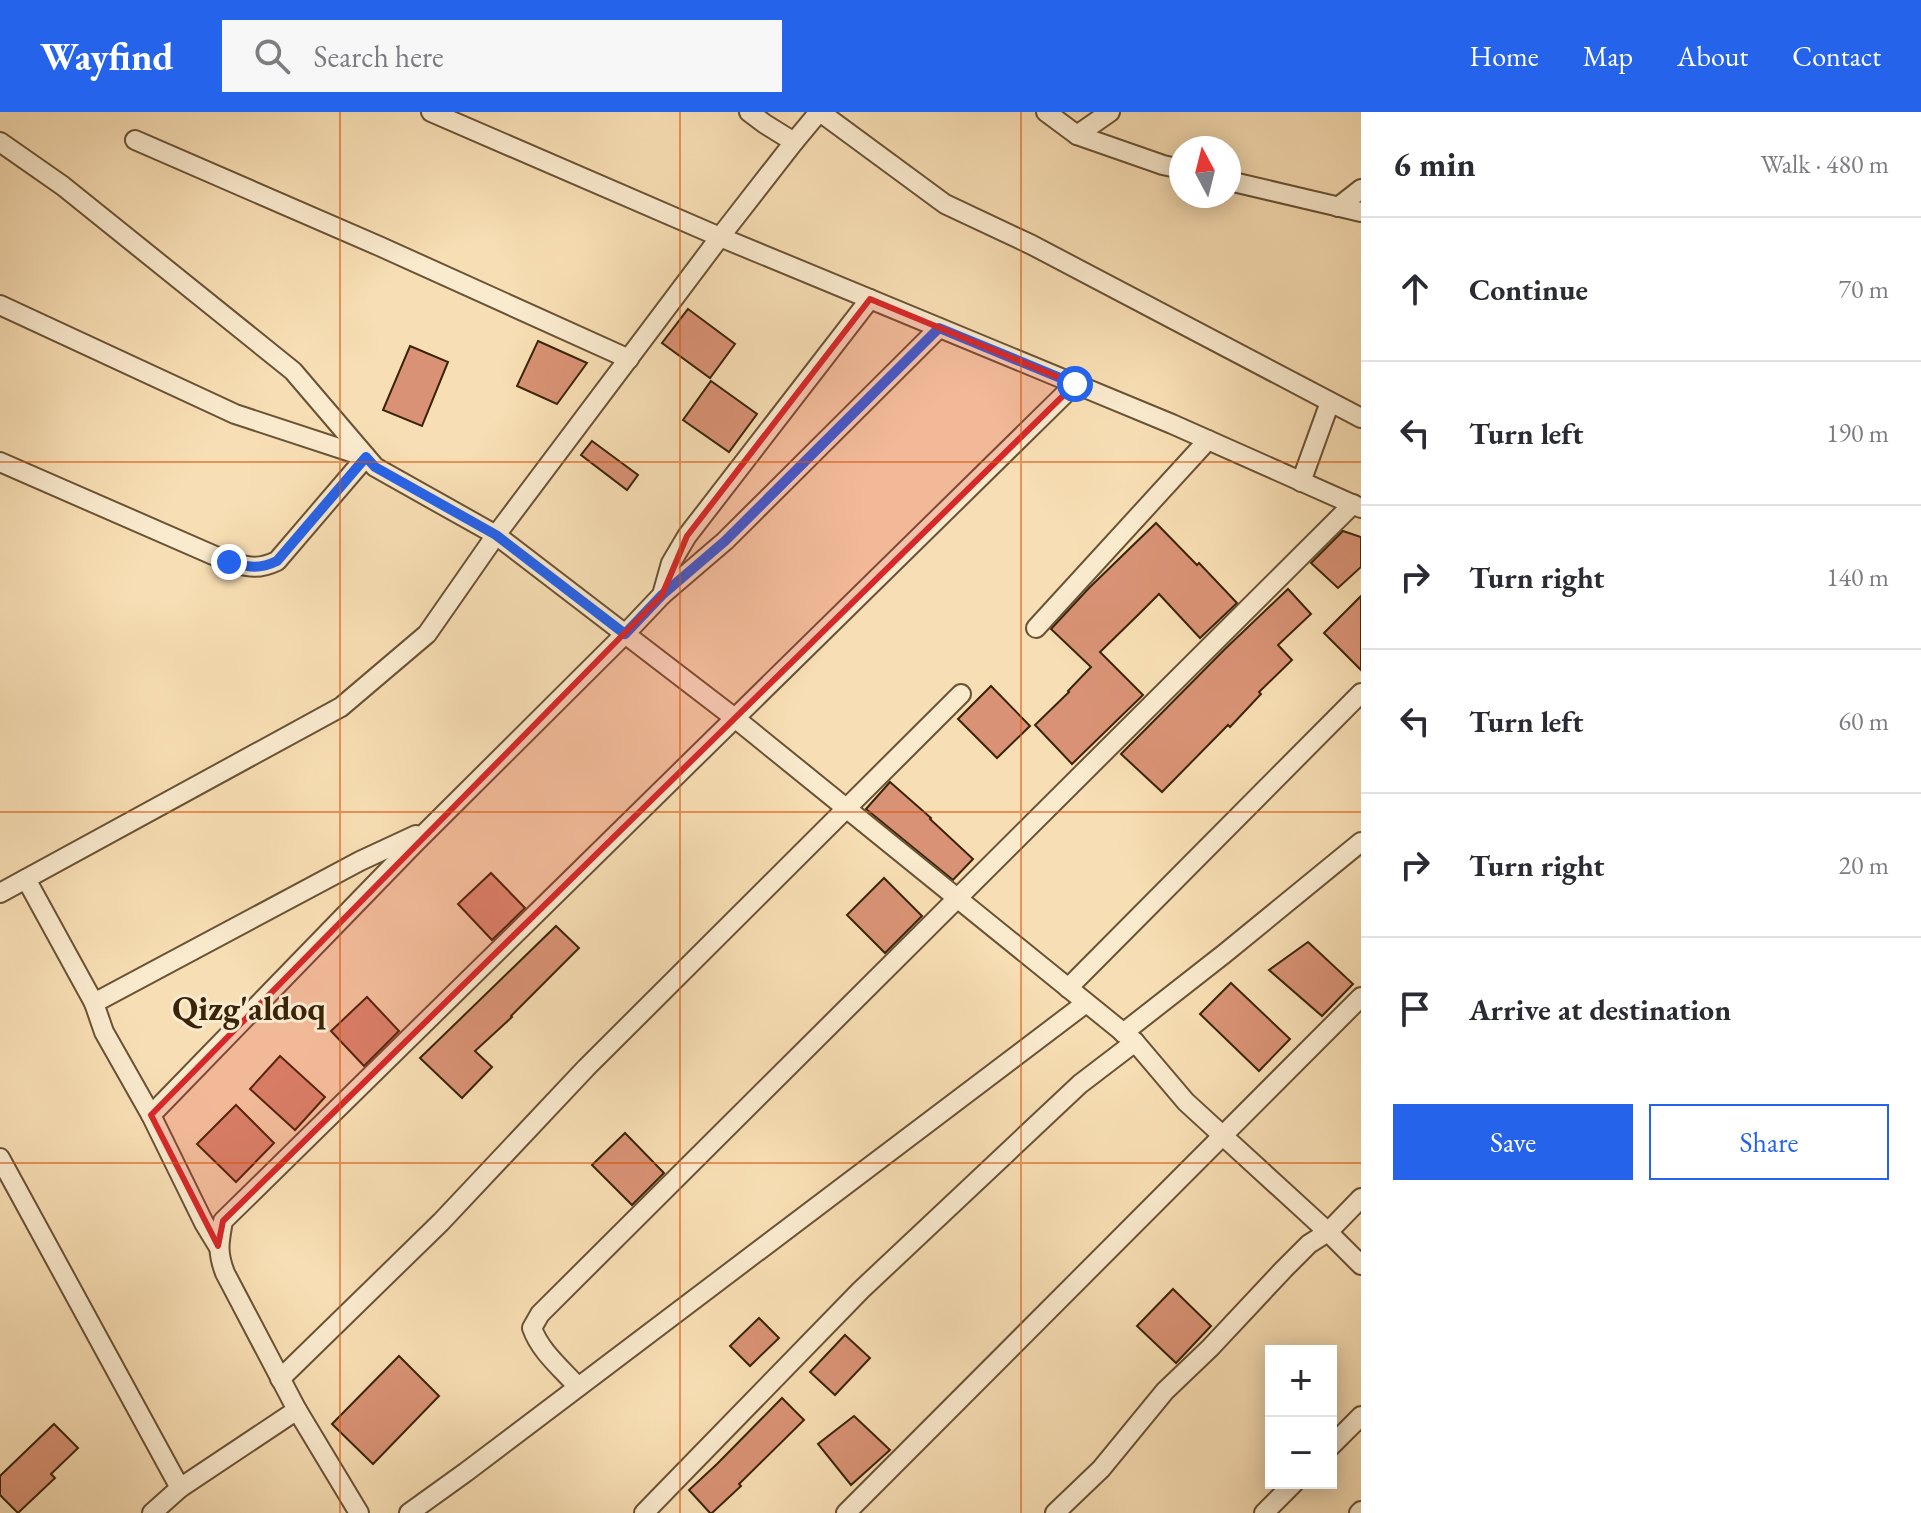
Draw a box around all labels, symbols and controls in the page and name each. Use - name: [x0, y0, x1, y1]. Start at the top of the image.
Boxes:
- search box: [222, 20, 782, 92]
- text: Wayfind: [40, 32, 174, 81]
- icon: search: [250, 34, 294, 78]
- text: Search here: [314, 37, 444, 76]
- text: Home: [1469, 38, 1539, 74]
- text: Map: [1583, 38, 1633, 74]
- text: About: [1677, 38, 1748, 74]
- text: Contact: [1792, 38, 1881, 74]
- north arrow: [1169, 136, 1241, 208]
- text: 6 min: [1393, 142, 1476, 186]
- text: Walk · 480 m: [1761, 147, 1889, 181]
- icon: ahead: [1393, 267, 1437, 311]
- text: Continue: [1469, 270, 1588, 309]
- text: 70 m: [1839, 272, 1889, 306]
- route start: [1057, 366, 1093, 402]
- icon: left: [1393, 411, 1437, 455]
- text: Turn left: [1469, 414, 1583, 453]
- text: 190 m: [1826, 416, 1889, 450]
- route end: [211, 544, 247, 580]
- icon: right: [1393, 555, 1437, 599]
- text: Turn right: [1469, 558, 1605, 597]
- text: 140 m: [1826, 560, 1889, 594]
- icon: left: [1393, 699, 1437, 743]
- text: Turn left: [1469, 702, 1583, 741]
- text: 60 m: [1839, 704, 1889, 738]
- icon: right: [1393, 843, 1437, 887]
- text: Turn right: [1469, 846, 1605, 885]
- text: 20 m: [1839, 848, 1889, 882]
- district label: Qizg'aldoq: [172, 986, 326, 1030]
- icon: arrive: [1393, 987, 1437, 1031]
- text: Arrive at destination: [1469, 990, 1731, 1029]
- button: Save: [1393, 1104, 1633, 1180]
- button: Share: [1649, 1104, 1889, 1180]
- map controls: [1265, 1345, 1337, 1489]
- button: +: [1265, 1345, 1337, 1417]
- button: −: [1265, 1417, 1337, 1489]

